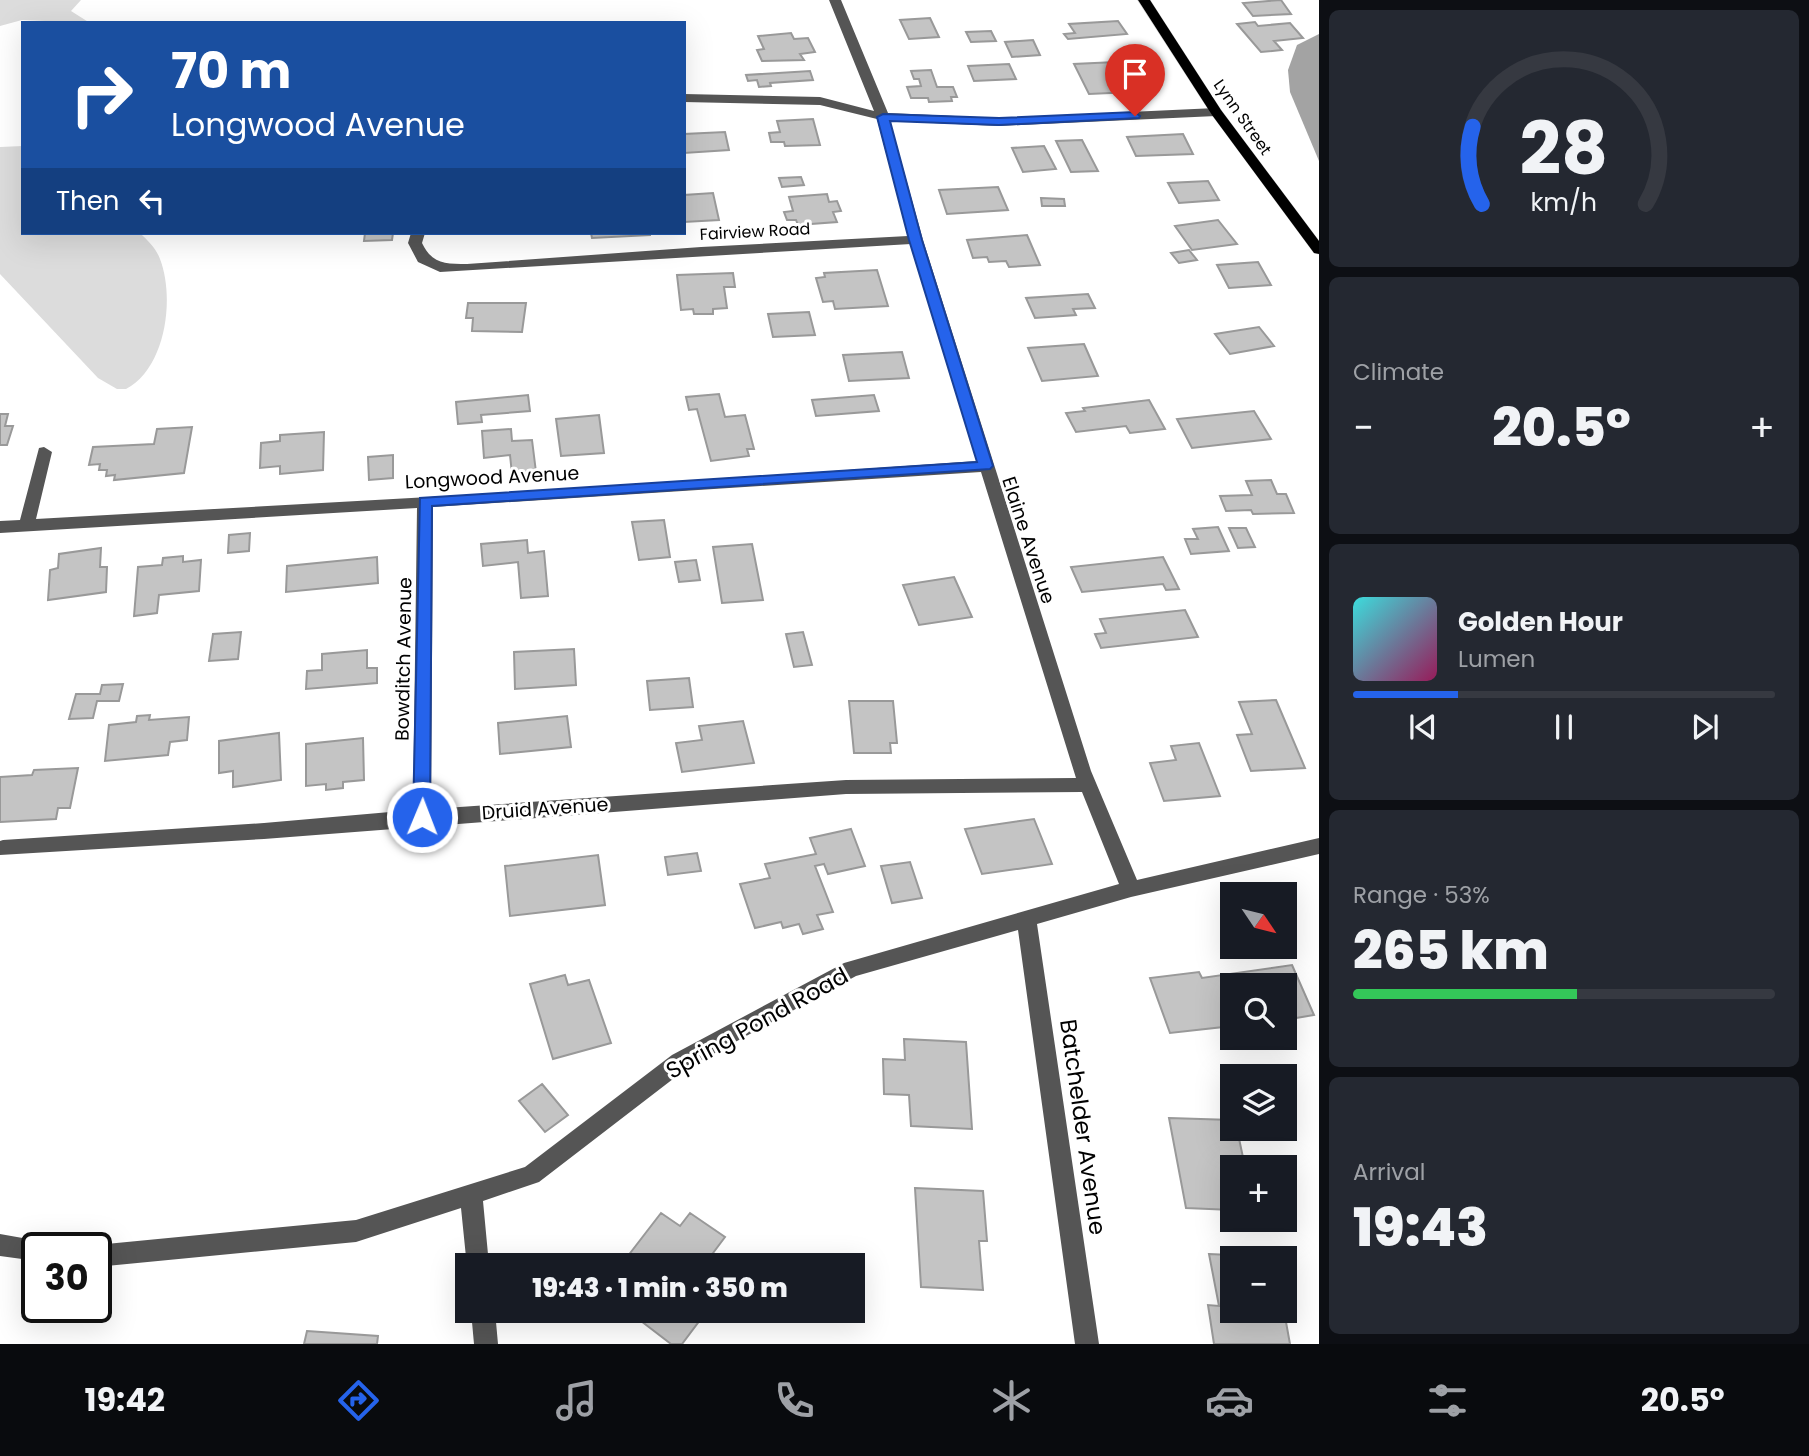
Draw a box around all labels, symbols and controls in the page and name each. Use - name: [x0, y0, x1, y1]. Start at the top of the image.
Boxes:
- text: 70 m: [171, 37, 291, 105]
- pin: [1105, 44, 1165, 116]
- icon: right: [56, 49, 147, 140]
- icon: arrive: [1116, 55, 1154, 93]
- street label: Lynn Street: [1208, 75, 1277, 160]
- text: 28: [1520, 99, 1608, 200]
- text: Longwood Avenue: [171, 102, 465, 147]
- icon: left: [133, 182, 171, 220]
- text: Then: [56, 183, 119, 219]
- text: km/h: [1531, 185, 1597, 220]
- street label: Fairview Road: [699, 217, 811, 246]
- text: Climate: [1353, 356, 1444, 388]
- text: 20.5°: [1492, 391, 1631, 464]
- text: −: [1353, 401, 1374, 454]
- text: +: [1749, 401, 1775, 454]
- street label: Longwood Avenue: [404, 459, 580, 496]
- street label: Elaine Avenue: [995, 473, 1062, 607]
- street label: Bowditch Avenue: [389, 577, 418, 741]
- text: Golden Hour: [1458, 604, 1623, 640]
- text: Lumen: [1458, 643, 1535, 675]
- icon: previous: [1404, 708, 1442, 746]
- icon: pause: [1545, 708, 1583, 746]
- icon: next: [1686, 708, 1724, 746]
- position arrow: [385, 780, 459, 854]
- street label: Druid Avenue: [481, 791, 609, 826]
- text: Range · 53%: [1353, 879, 1490, 911]
- north arrow: [1220, 882, 1297, 959]
- map controls: [1220, 882, 1297, 1323]
- text: 265 km: [1353, 914, 1549, 987]
- street label: Spring Pond Road: [660, 960, 854, 1086]
- button: search: [1220, 973, 1297, 1050]
- street label: Batchelder Avenue: [1052, 1017, 1114, 1237]
- button: layers: [1220, 1064, 1297, 1141]
- button: +: [1220, 1155, 1297, 1232]
- text: Arrival: [1353, 1156, 1425, 1188]
- text: 19:43: [1353, 1191, 1488, 1264]
- speed limit sign: 30: [21, 1232, 112, 1323]
- button: −: [1220, 1246, 1297, 1323]
- text: 19:43 · 1 min · 350 m: [532, 1270, 788, 1306]
- icon: directions: [334, 1376, 383, 1425]
- icon: music: [552, 1376, 601, 1425]
- icon: phone: [770, 1376, 819, 1425]
- icon: climate: [987, 1376, 1036, 1425]
- icon: car: [1205, 1376, 1254, 1425]
- icon: filters: [1423, 1376, 1472, 1425]
- text: 19:42: [84, 1377, 165, 1422]
- text: 20.5°: [1641, 1377, 1725, 1422]

